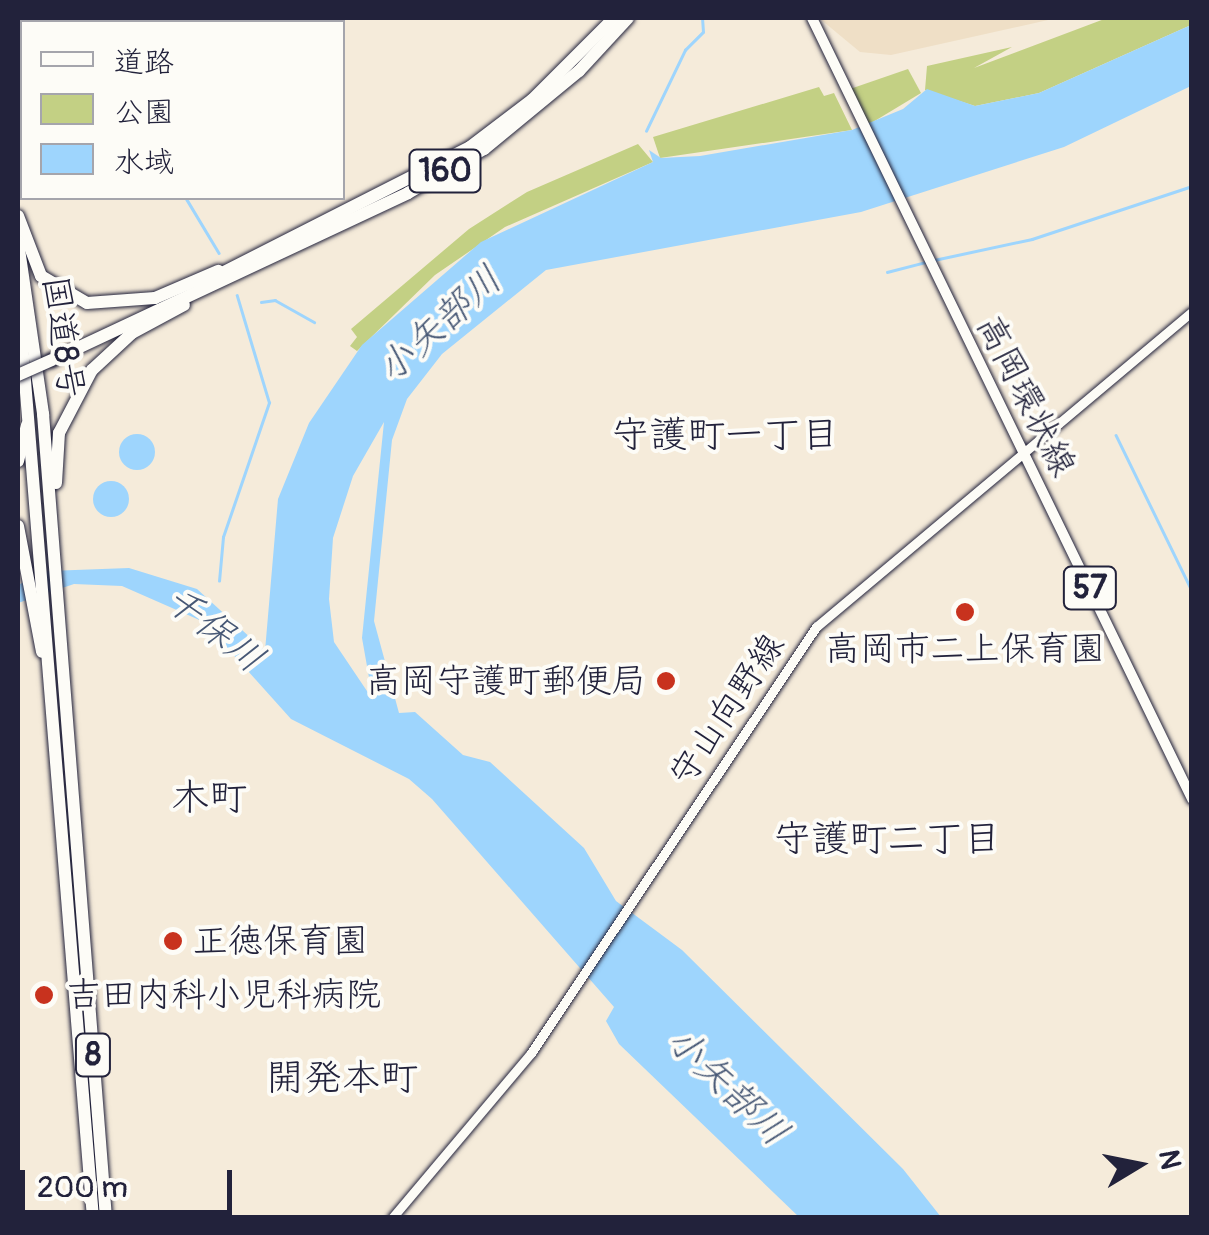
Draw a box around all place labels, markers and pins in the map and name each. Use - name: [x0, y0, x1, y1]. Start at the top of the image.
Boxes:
- marker: 高岡市二上保育園: [954, 601, 976, 623]
- place label: 高岡市二上保育園: [825, 628, 1105, 670]
- place label: 高岡守護町郵便局: [366, 660, 646, 702]
- marker: 高岡守護町郵便局: [655, 670, 677, 692]
- place label: 正徳保育園: [193, 920, 368, 962]
- marker: 正徳保育園: [162, 930, 184, 952]
- place label: 吉田内科小児科病院: [66, 974, 381, 1016]
- marker: 吉田内科小児科病院: [31, 982, 57, 1008]

